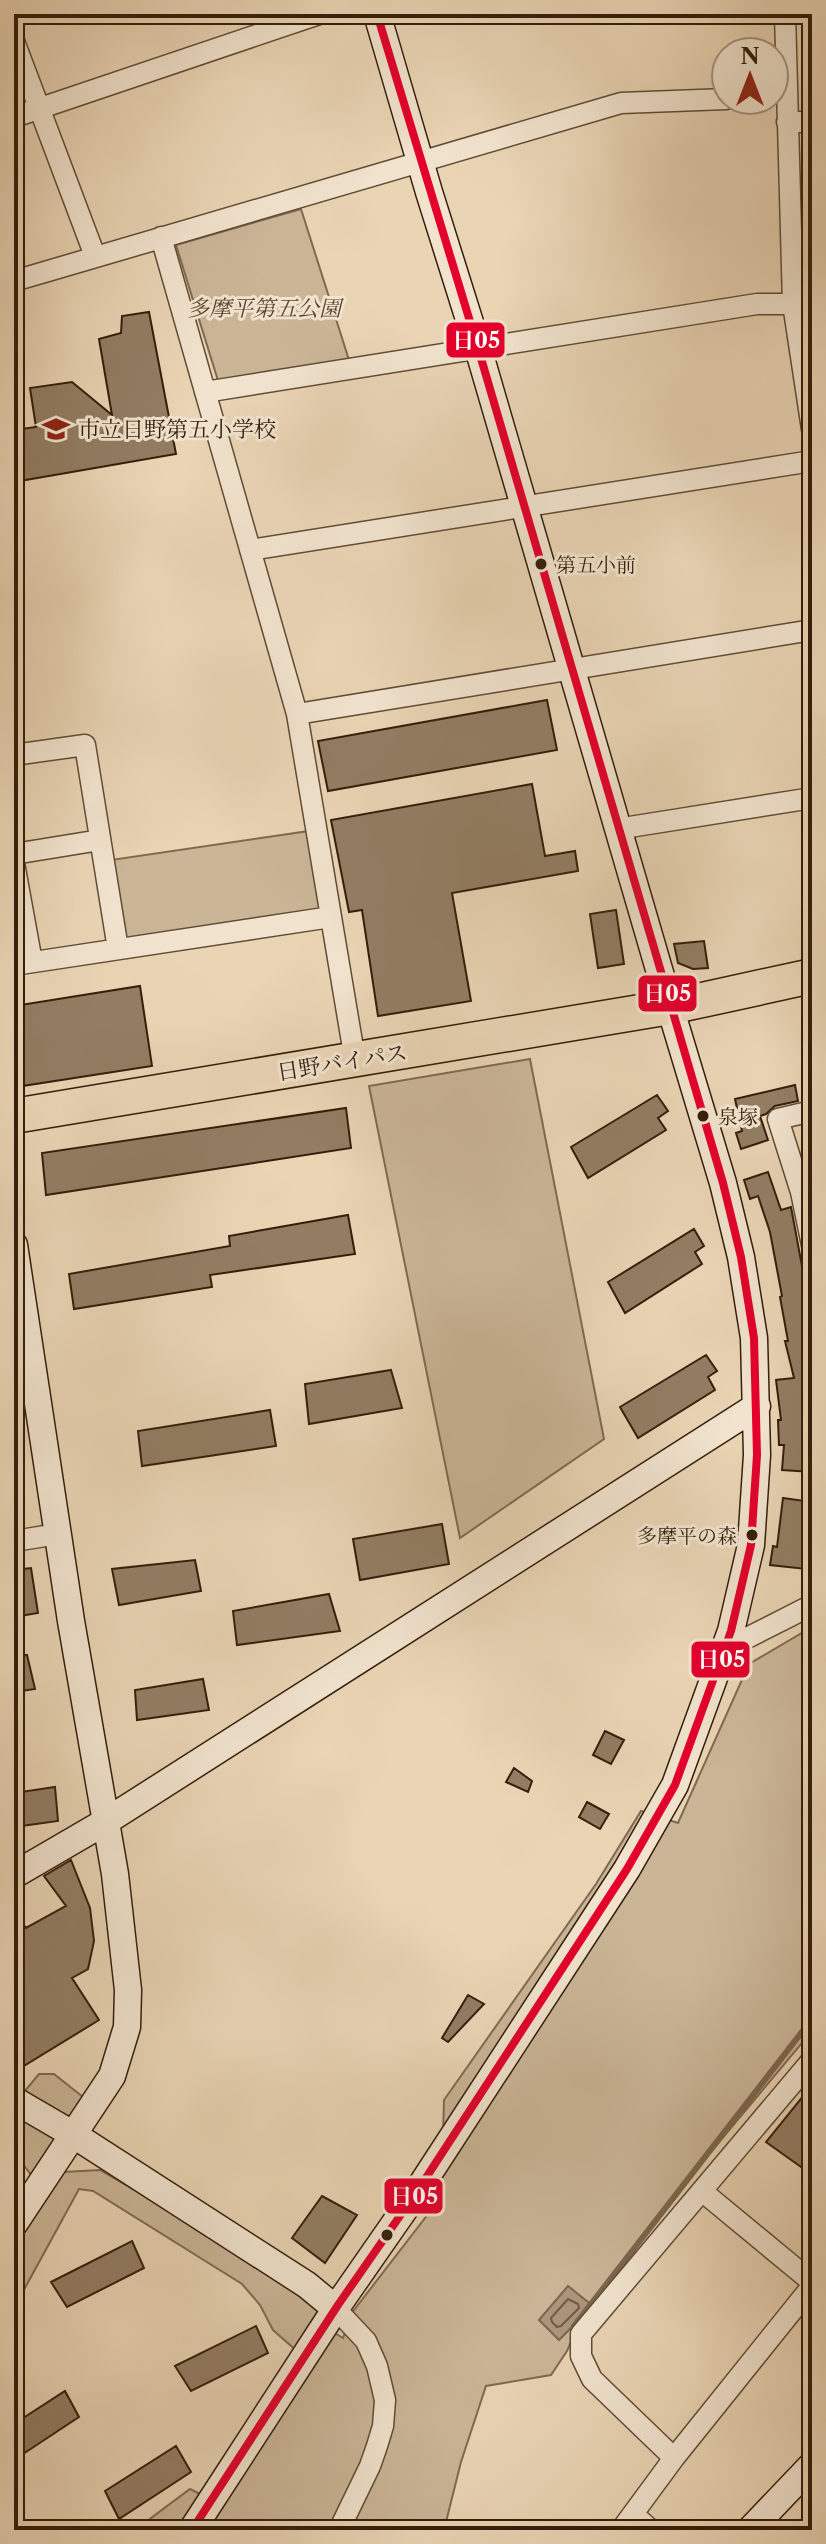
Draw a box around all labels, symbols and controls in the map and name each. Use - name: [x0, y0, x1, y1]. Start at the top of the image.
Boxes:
- north arrow: [710, 36, 790, 116]
- text: N: [740, 43, 760, 70]
- park label: 多摩平第五公園: [187, 295, 344, 322]
- line badge: 日05: [445, 321, 506, 359]
- text: 日05: [452, 327, 500, 354]
- school or university icon: 市立日野第五小学校: [41, 414, 71, 444]
- place label: 市立日野第五小学校: [78, 416, 276, 443]
- place label: 第五小前: [556, 553, 636, 577]
- marker: 第五小前: [533, 556, 549, 572]
- line badge: 日05: [637, 974, 698, 1013]
- text: 日05: [643, 980, 691, 1007]
- street label: 日野バイパス: [275, 1039, 409, 1086]
- place label: 泉塚: [718, 1105, 758, 1129]
- marker: 泉塚: [695, 1108, 711, 1124]
- place label: 多摩平の森: [637, 1524, 737, 1548]
- marker: 多摩平の森: [744, 1527, 760, 1543]
- line badge: 日05: [690, 1640, 751, 1679]
- text: 日05: [697, 1646, 745, 1673]
- line badge: 日05: [383, 2177, 444, 2215]
- text: 日05: [390, 2183, 438, 2210]
- unlabelled marker: [379, 2227, 395, 2243]

